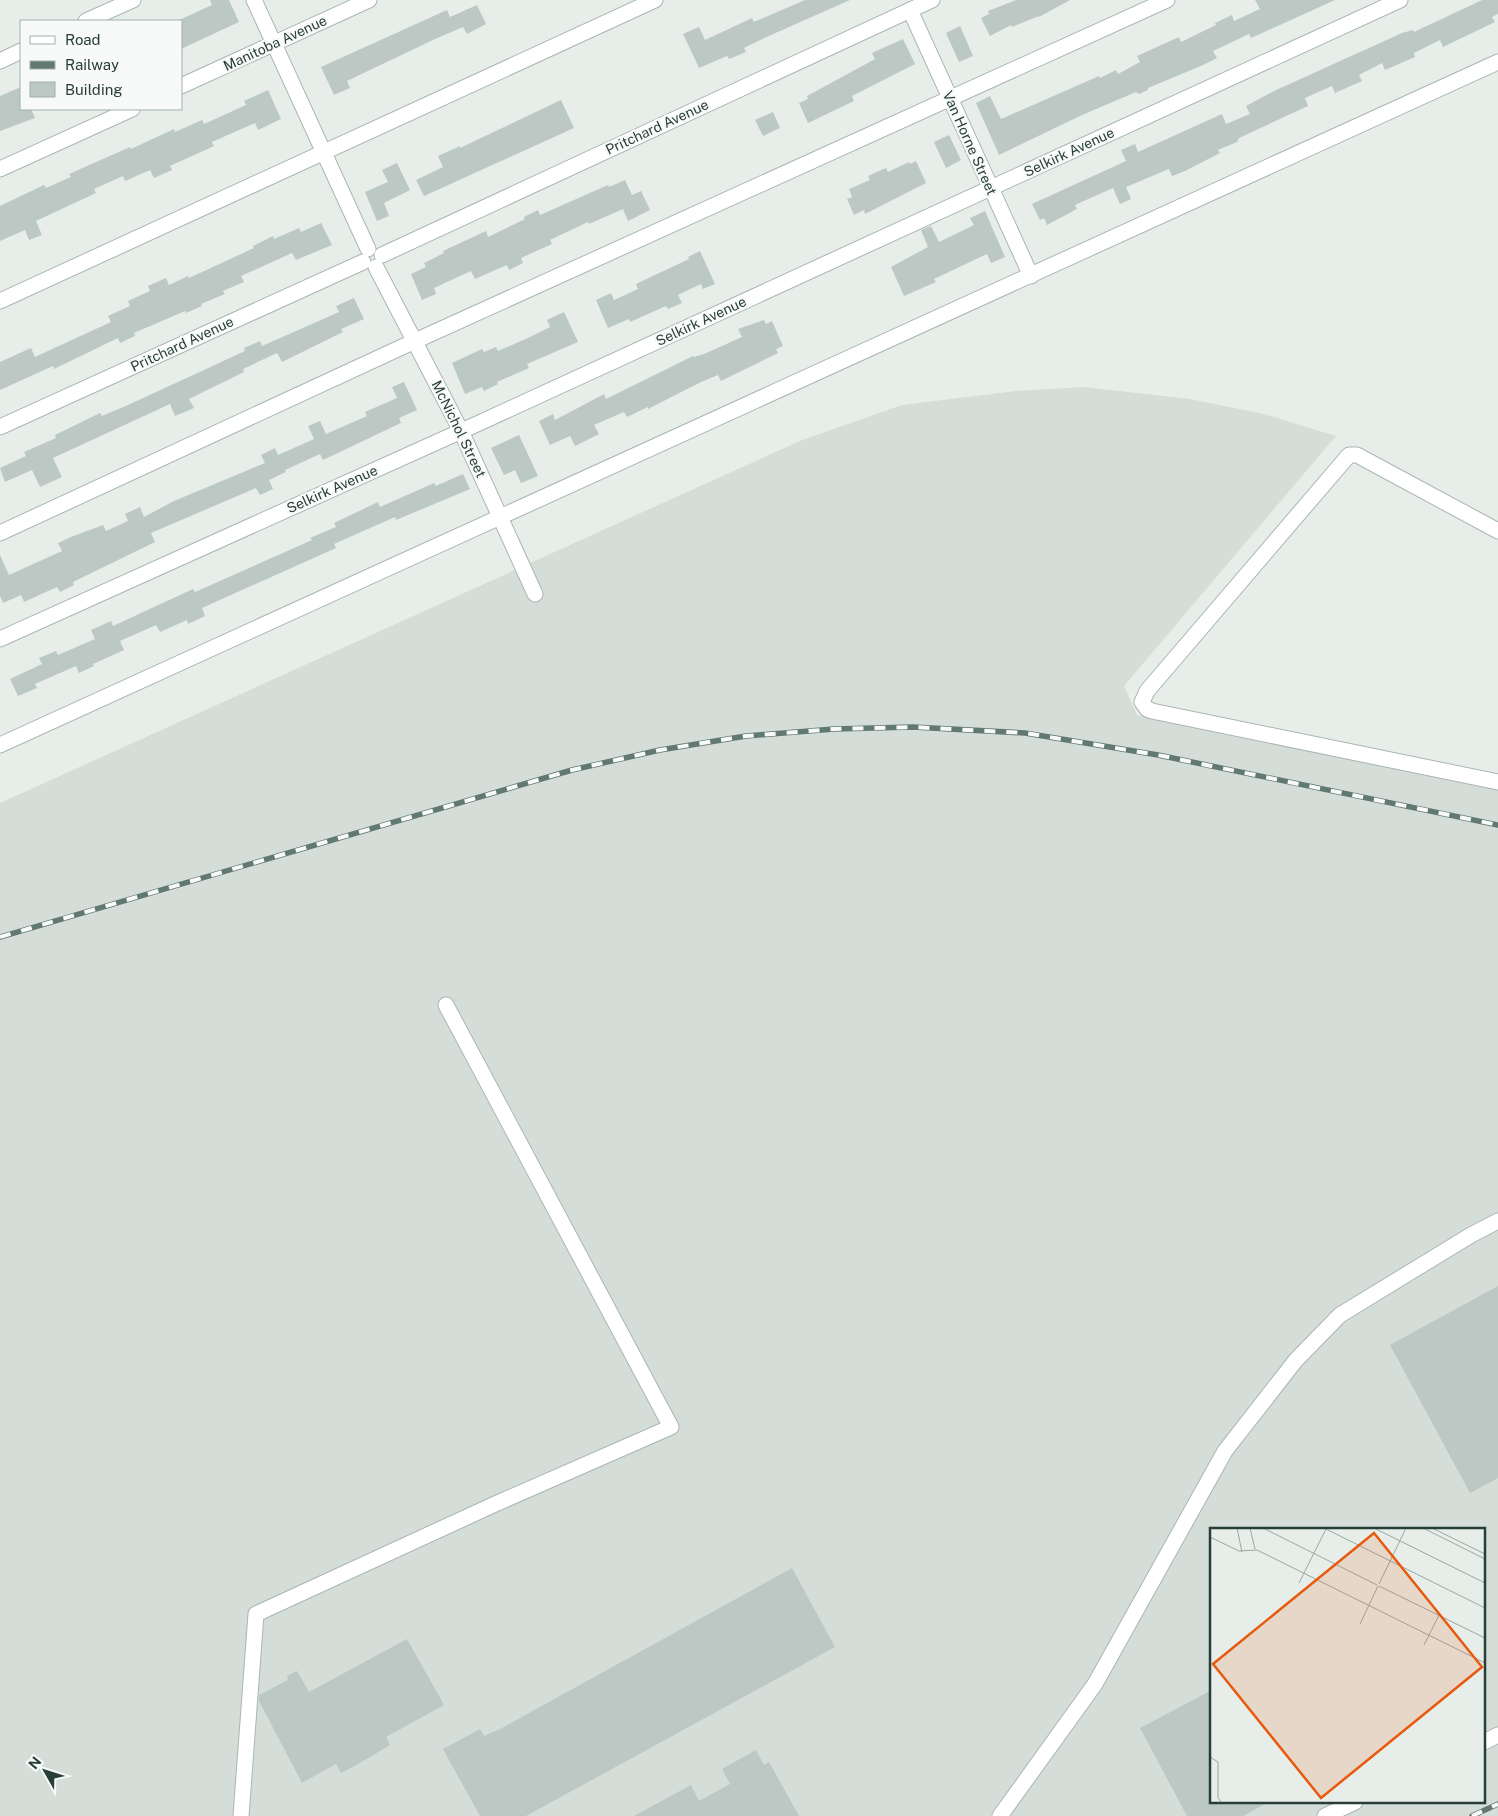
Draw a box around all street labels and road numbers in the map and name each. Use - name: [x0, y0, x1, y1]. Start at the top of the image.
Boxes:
- street label: Manitoba Avenue: [221, 12, 329, 74]
- street label: Van Horne Street: [940, 88, 1000, 198]
- street label: Pritchard Avenue: [603, 96, 711, 158]
- street label: Selkirk Avenue: [1021, 124, 1117, 180]
- street label: Selkirk Avenue: [653, 293, 749, 349]
- street label: Pritchard Avenue: [128, 313, 236, 375]
- street label: McNichol Street: [429, 378, 489, 480]
- street label: Selkirk Avenue: [284, 462, 380, 516]

